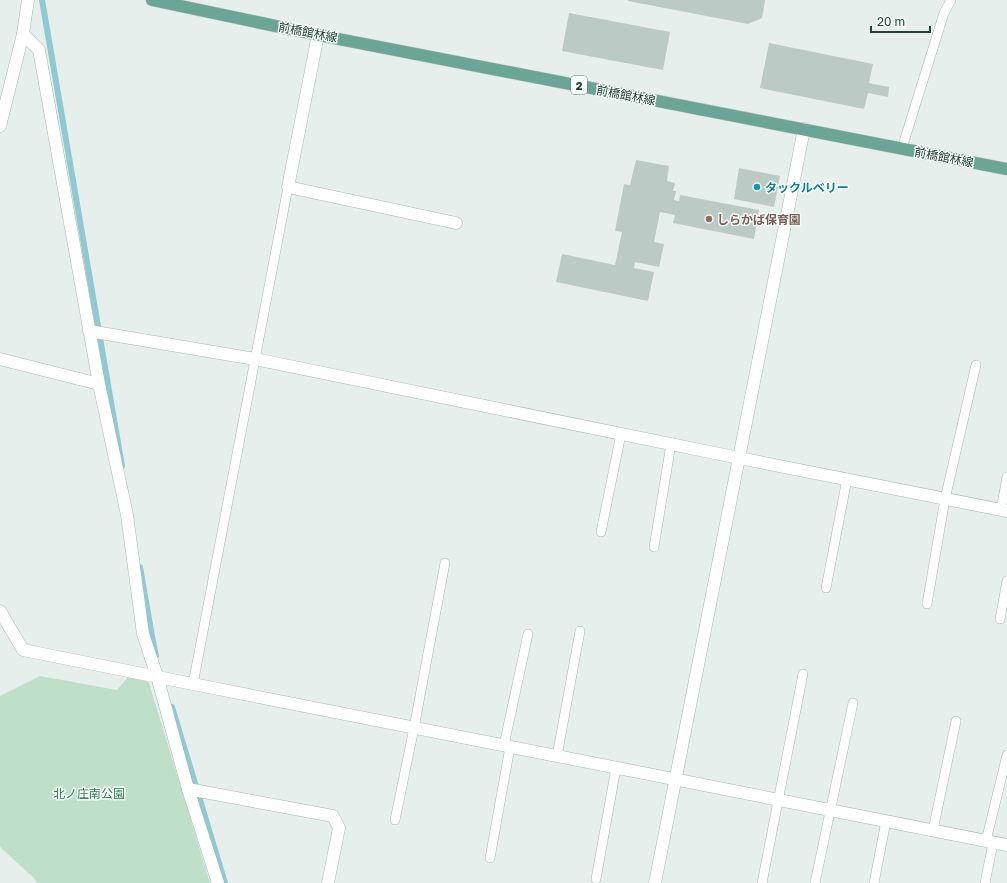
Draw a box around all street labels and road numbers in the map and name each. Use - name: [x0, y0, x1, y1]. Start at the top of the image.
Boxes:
- street label: 前橋館林線: [277, 19, 339, 45]
- road number: 2: [571, 76, 587, 94]
- street label: 前橋館林線: [595, 82, 657, 108]
- street label: 前橋館林線: [913, 144, 975, 170]

